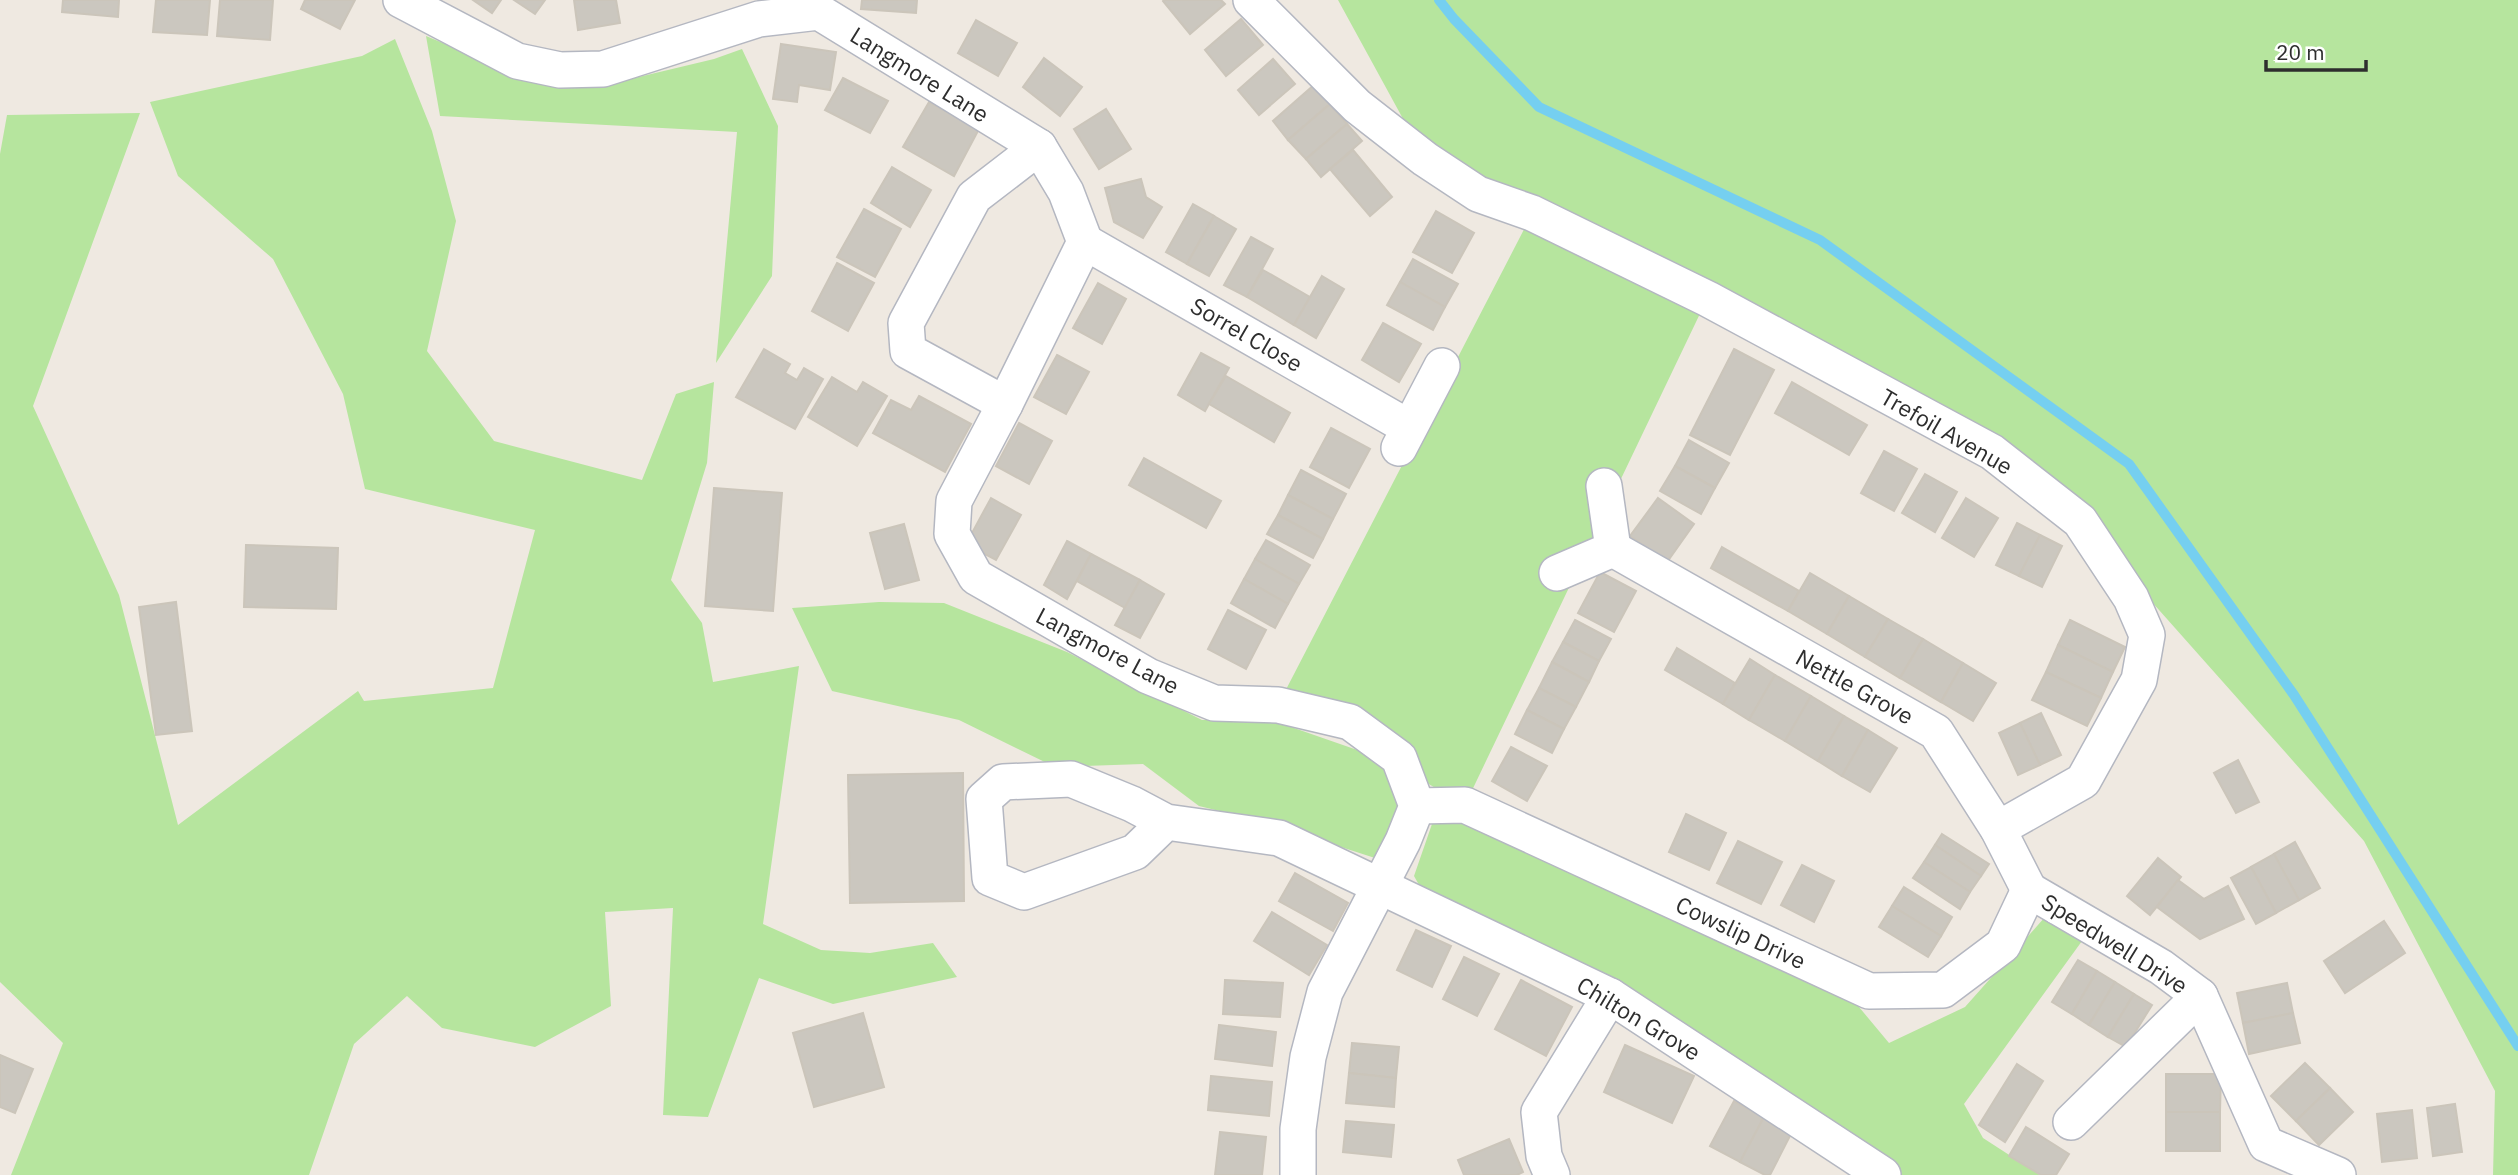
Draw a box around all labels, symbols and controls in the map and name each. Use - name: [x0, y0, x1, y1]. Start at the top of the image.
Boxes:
- street label: Langmore Lane: [845, 19, 995, 129]
- scale bar: [2266, 28, 2366, 72]
- text: 20 m: [2276, 38, 2325, 66]
- street label: Sorrel Close: [1186, 290, 1308, 378]
- street label: Trefoil Avenue: [1876, 381, 2018, 481]
- street label: Langmore Lane: [1031, 600, 1185, 700]
- street label: Nettle Grove: [1791, 641, 1919, 731]
- street label: Speedwell Drive: [2036, 886, 2194, 1000]
- street label: Cowslip Drive: [1671, 889, 1811, 975]
- street label: Chilton Grove: [1572, 969, 1706, 1067]

